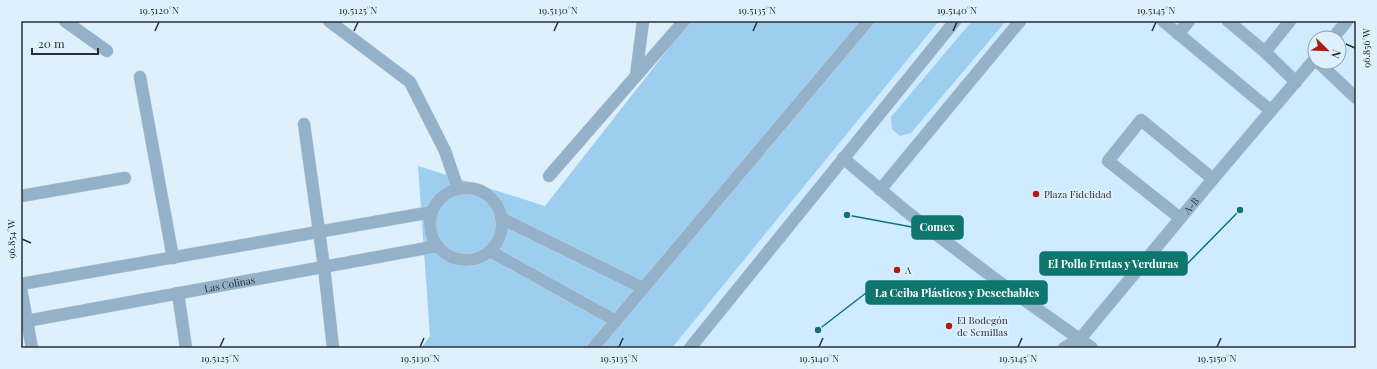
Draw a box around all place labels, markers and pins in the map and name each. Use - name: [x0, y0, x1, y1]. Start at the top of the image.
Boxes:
- place label: Plaza Fidelidad: [1044, 187, 1112, 201]
- marker: Plaza Fidelidad: [1031, 189, 1041, 199]
- callout: Comex: [912, 216, 963, 239]
- callout: El Pollo Frutas y Verduras: [1040, 252, 1187, 275]
- place label: A: [904, 263, 912, 277]
- marker: A: [892, 265, 902, 275]
- callout: La Ceiba Plásticos y Desechables: [866, 281, 1047, 304]
- place label: El Bodegón de Semillas: [957, 313, 1008, 339]
- marker: El Bodegón de Semillas: [944, 321, 954, 331]

